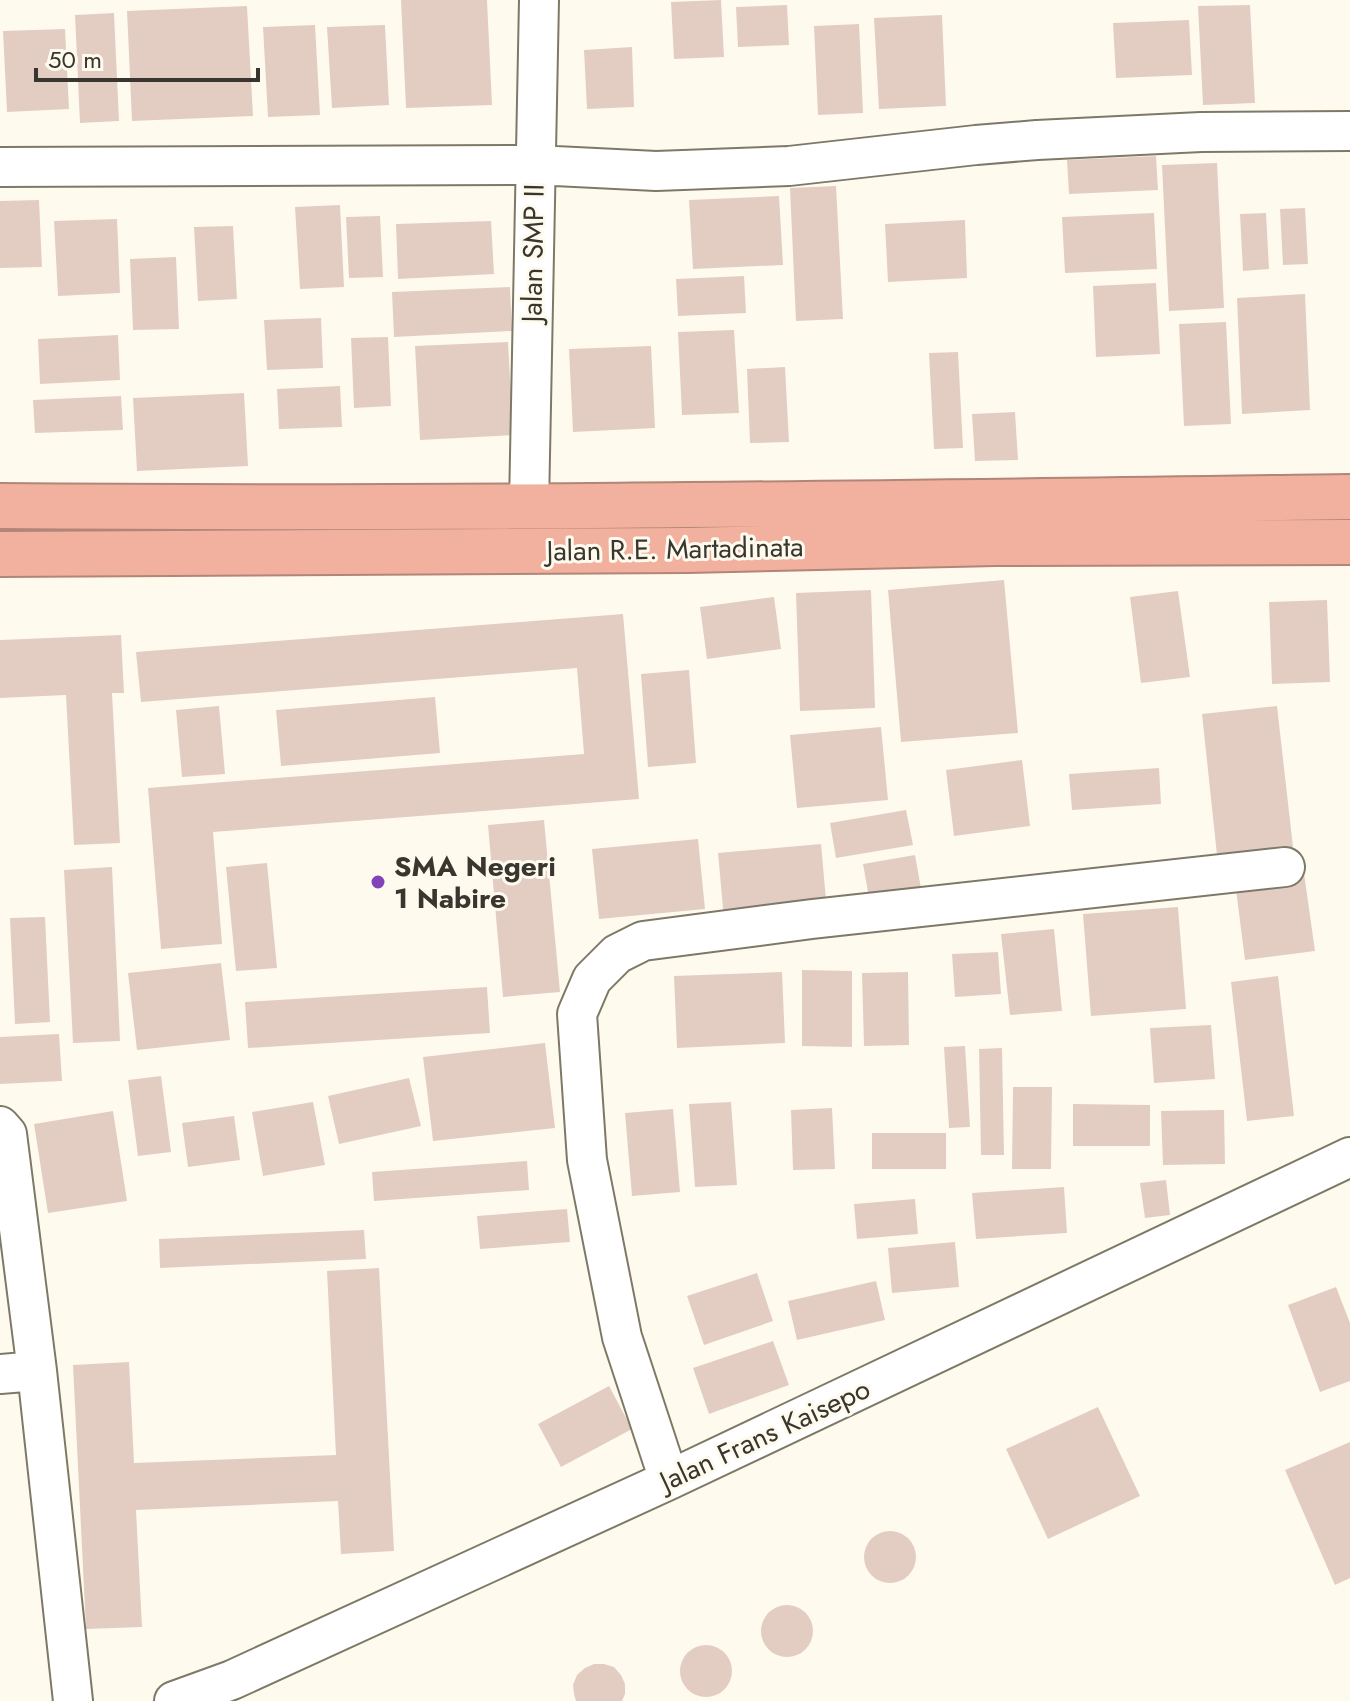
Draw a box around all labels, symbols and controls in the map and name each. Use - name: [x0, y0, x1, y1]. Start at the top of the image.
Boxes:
- scale bar: [36, 32, 258, 82]
- text: 50 m: [48, 42, 102, 77]
- street label: Jalan SMP II: [511, 183, 555, 327]
- street label: Jalan R.E. Martadinata: [542, 526, 804, 572]
- place label: SMA Negeri 1 Nabire: [394, 846, 556, 919]
- marker: SMA Negeri 1 Nabire: [369, 873, 387, 891]
- street label: Jalan Frans Kaisepo: [650, 1368, 877, 1503]

